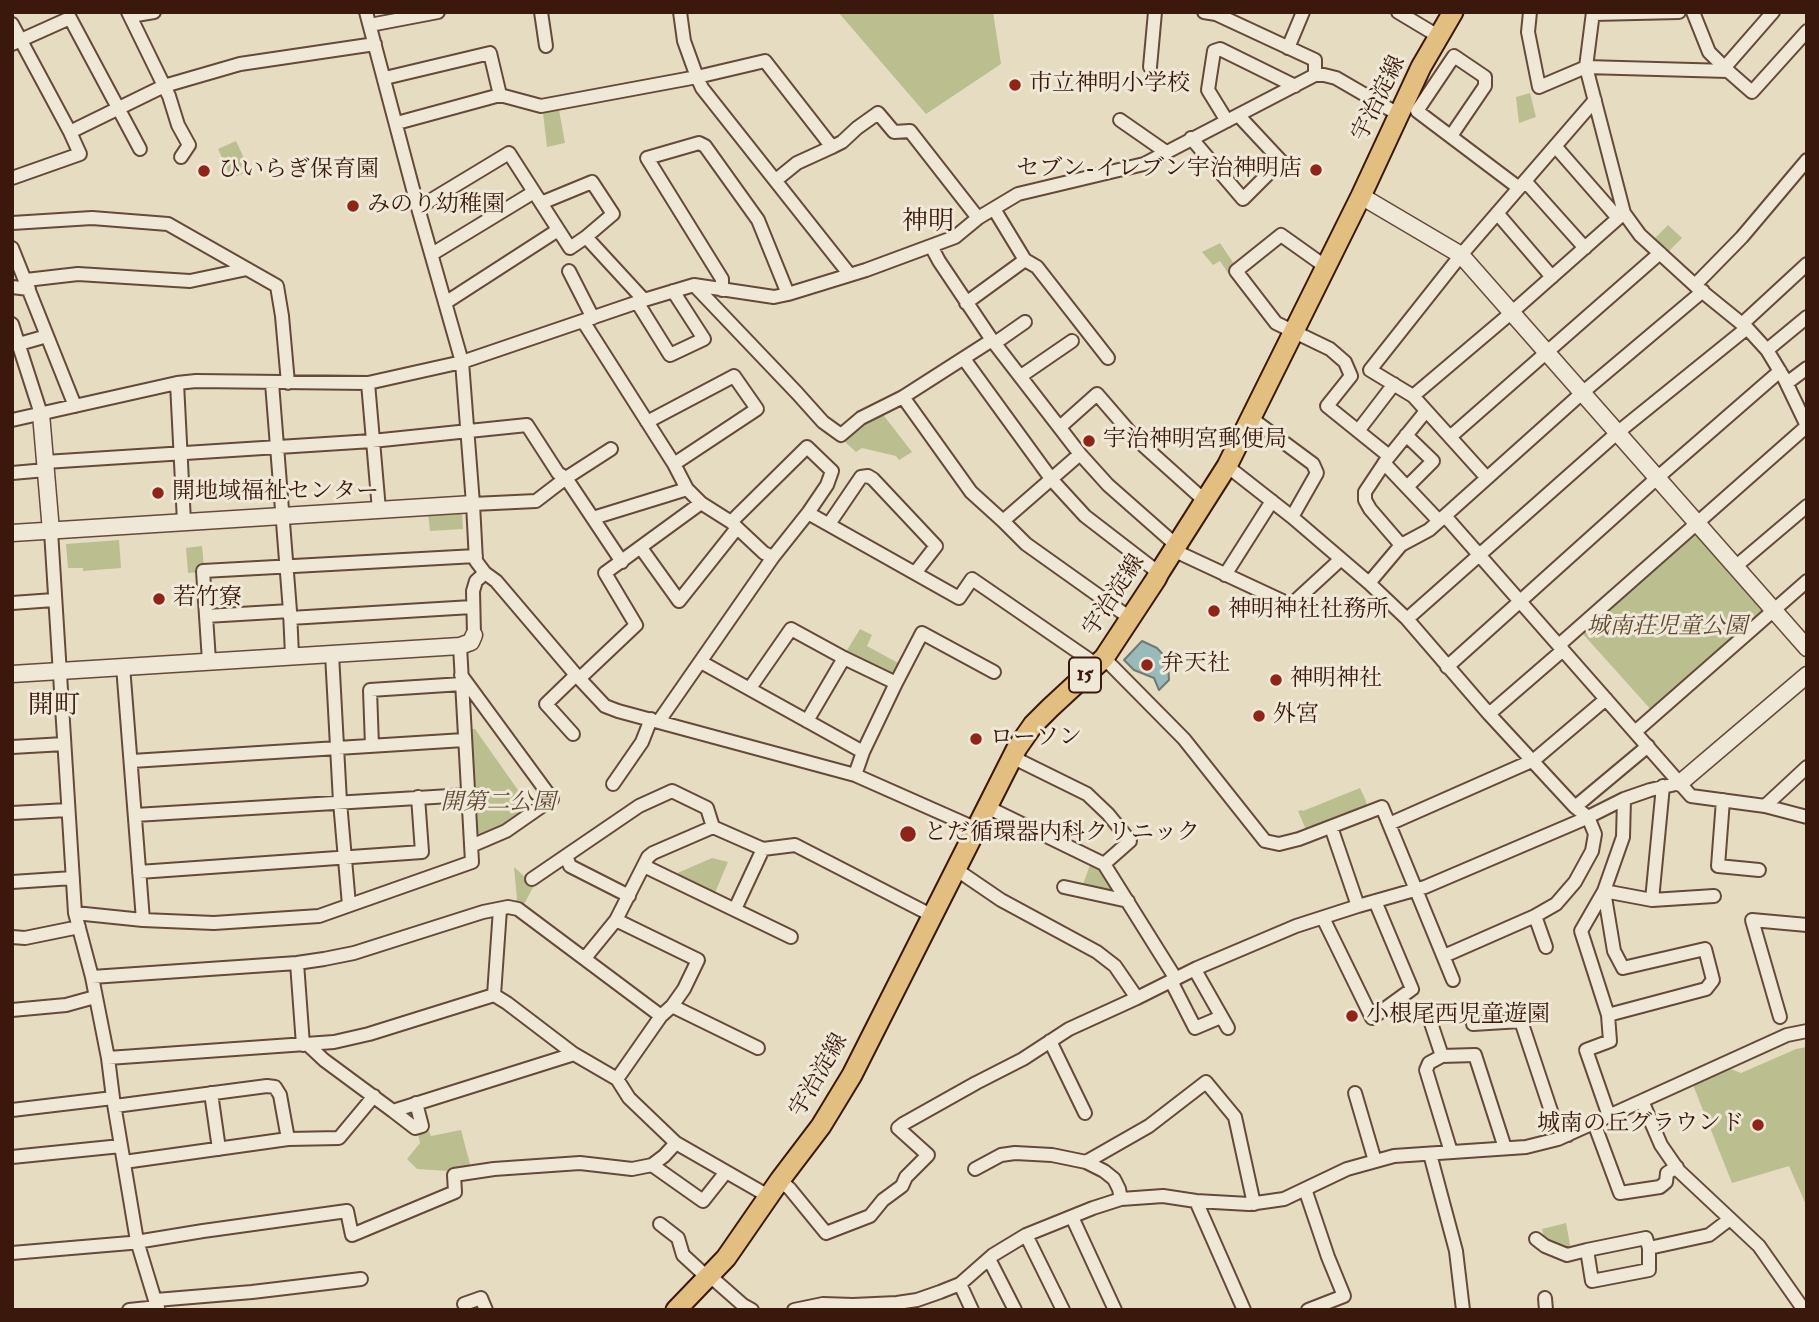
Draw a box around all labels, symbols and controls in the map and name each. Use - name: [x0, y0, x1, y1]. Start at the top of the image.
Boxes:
- street label: 宇治淀線: [1347, 52, 1413, 146]
- place label: 市立神明小学校: [1029, 71, 1190, 99]
- marker: 市立神明小学校: [1007, 77, 1023, 93]
- place label: セブン-イレブン宇治神明店: [1016, 156, 1302, 184]
- place label: ひいらぎ保育園: [218, 157, 379, 185]
- marker: セブン-イレブン宇治神明店: [1308, 162, 1324, 178]
- marker: ひいらぎ保育園: [196, 163, 212, 179]
- place label: みのり幼稚園: [367, 192, 505, 220]
- marker: みのり幼稚園: [345, 198, 361, 214]
- district label: 神明: [902, 207, 954, 239]
- place label: 宇治神明宮郵便局: [1103, 427, 1287, 455]
- marker: 宇治神明宮郵便局: [1081, 433, 1097, 449]
- place label: 開地域福祉センター: [172, 479, 379, 507]
- marker: 開地域福祉センター: [150, 485, 166, 501]
- street label: 宇治淀線: [1078, 550, 1152, 642]
- place label: 若竹寮: [173, 585, 242, 613]
- marker: 若竹寮: [151, 591, 167, 607]
- place label: 神明神社社務所: [1228, 597, 1389, 625]
- marker: 神明神社社務所: [1206, 603, 1222, 619]
- park label: 城南荘児童公園: [1587, 614, 1747, 642]
- place label: 弁天社: [1161, 651, 1230, 679]
- marker: 弁天社: [1139, 657, 1155, 673]
- road number: 15: [1069, 658, 1101, 692]
- place label: 神明神社: [1290, 666, 1382, 694]
- marker: 神明神社: [1268, 672, 1284, 688]
- district label: 開町: [28, 691, 80, 723]
- place label: 外宮: [1273, 702, 1319, 730]
- marker: 外宮: [1251, 708, 1267, 724]
- place label: ローソン: [990, 725, 1082, 753]
- marker: ローソン: [968, 731, 984, 747]
- park label: 開第二公園: [441, 790, 555, 818]
- place label: とだ循環器内科クリニック: [924, 820, 1200, 848]
- marker: とだ循環器内科クリニック: [898, 824, 918, 844]
- place label: 小根尾西児童遊園: [1366, 1002, 1550, 1030]
- marker: 小根尾西児童遊園: [1344, 1008, 1360, 1024]
- street label: 宇治淀線: [785, 1029, 855, 1123]
- place label: 城南の丘グラウンド: [1537, 1111, 1744, 1139]
- marker: 城南の丘グラウンド: [1750, 1117, 1766, 1133]

